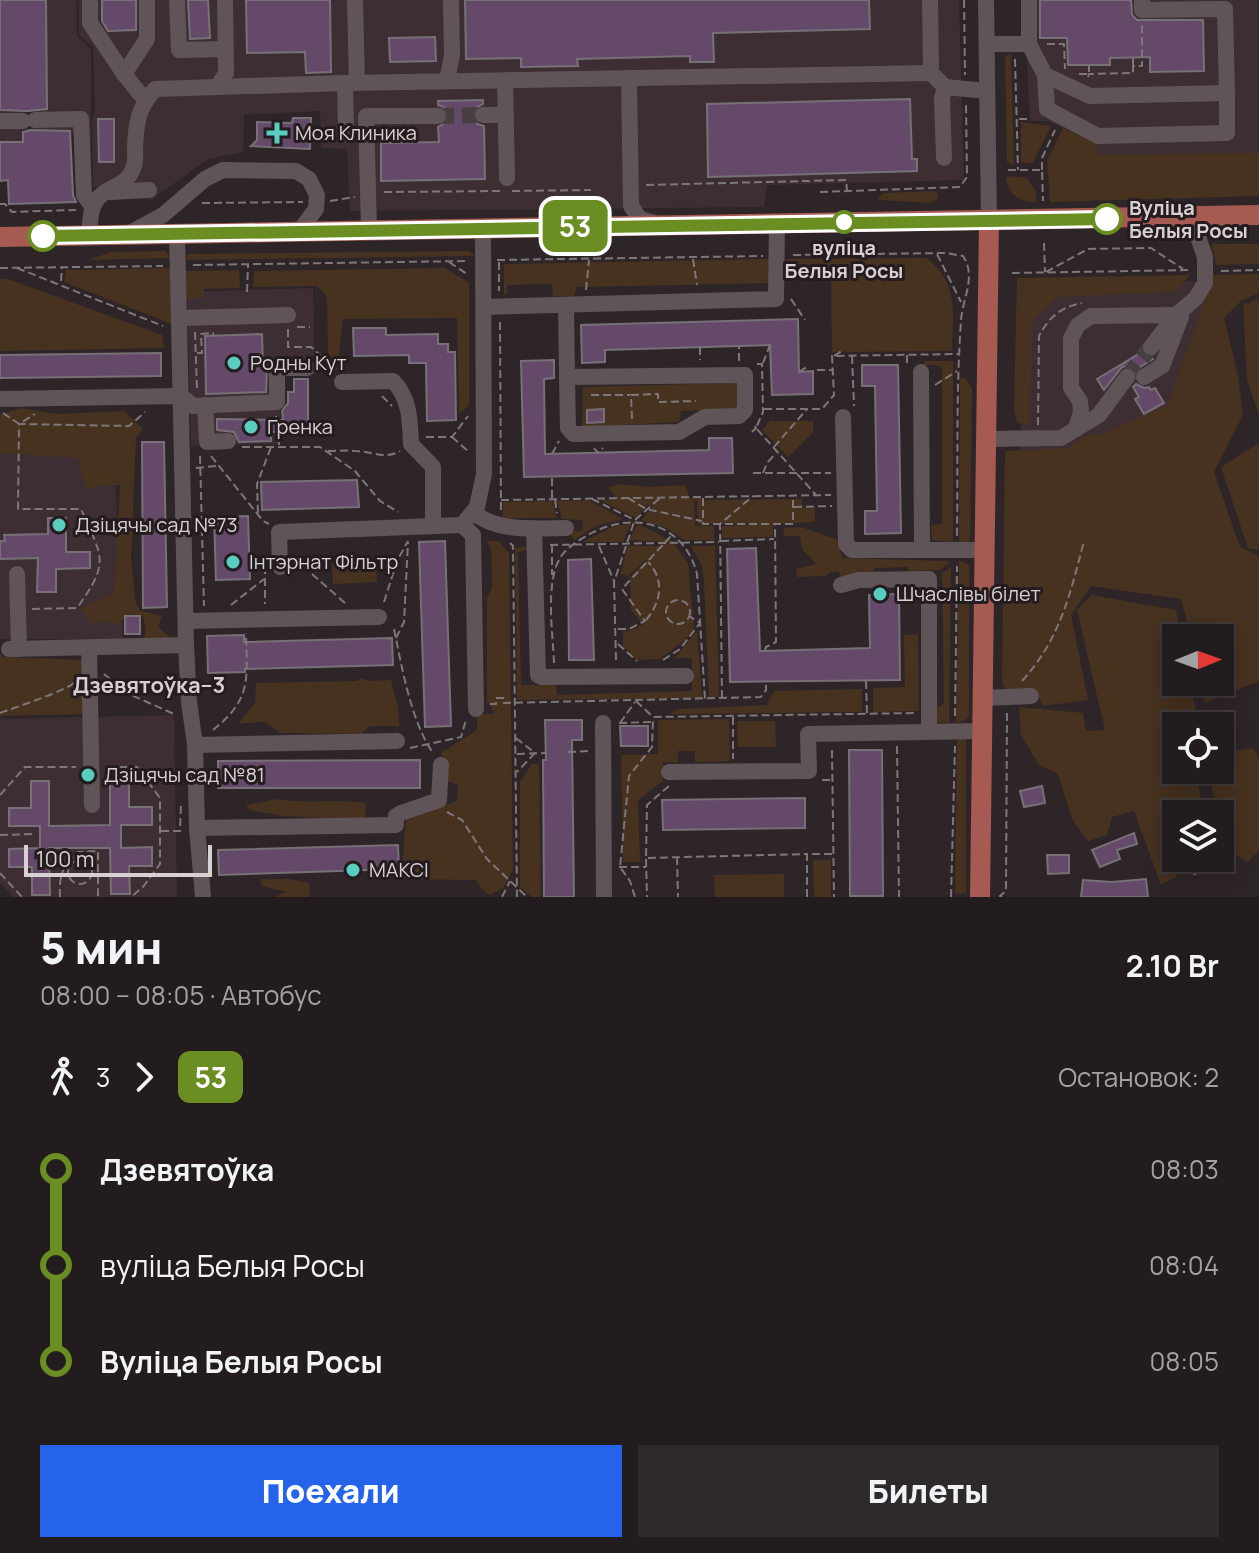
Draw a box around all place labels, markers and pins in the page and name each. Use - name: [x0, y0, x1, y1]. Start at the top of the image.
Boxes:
- place label: Моя Клиника: [295, 119, 417, 146]
- marker: Моя Клиника: [266, 122, 288, 144]
- place label: Вуліца Белыя Росы: [1129, 194, 1248, 244]
- marker: Вуліца Белыя Росы: [1092, 204, 1122, 234]
- marker: вуліца Белыя Росы: [833, 211, 855, 233]
- unlabelled marker: [28, 221, 58, 251]
- place label: вуліца Белыя Росы: [785, 234, 903, 284]
- place label: Родны Кут: [250, 349, 347, 376]
- marker: Родны Кут: [225, 354, 243, 372]
- place label: Гренка: [267, 413, 333, 440]
- marker: Гренка: [242, 418, 260, 436]
- place label: Дзіцячы сад №73: [75, 511, 238, 538]
- marker: Дзіцячы сад №73: [50, 516, 68, 534]
- place label: Інтэрнат Фільтр: [249, 548, 399, 575]
- marker: Інтэрнат Фільтр: [224, 553, 242, 571]
- place label: Шчаслівы білет: [896, 580, 1041, 607]
- marker: Шчаслівы білет: [871, 585, 889, 603]
- place label: Дзіцячы сад №81: [104, 761, 265, 788]
- marker: Дзіцячы сад №81: [79, 766, 97, 784]
- place label: МАКСІ: [369, 856, 429, 883]
- marker: МАКСІ: [344, 861, 362, 879]

